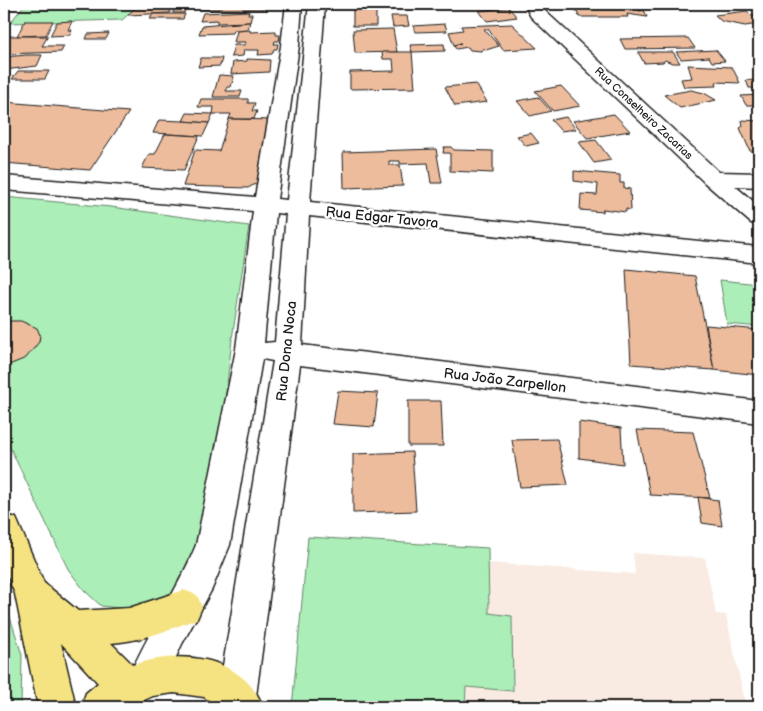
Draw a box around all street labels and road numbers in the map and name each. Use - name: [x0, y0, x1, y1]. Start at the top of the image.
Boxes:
- street label: Rua Conselheiro Zacarias: [592, 65, 696, 163]
- street label: Rua Edgar Tavora: [325, 203, 439, 232]
- street label: Rua Dona Noca: [273, 300, 300, 402]
- street label: Rua João Zarpellon: [443, 365, 567, 396]

